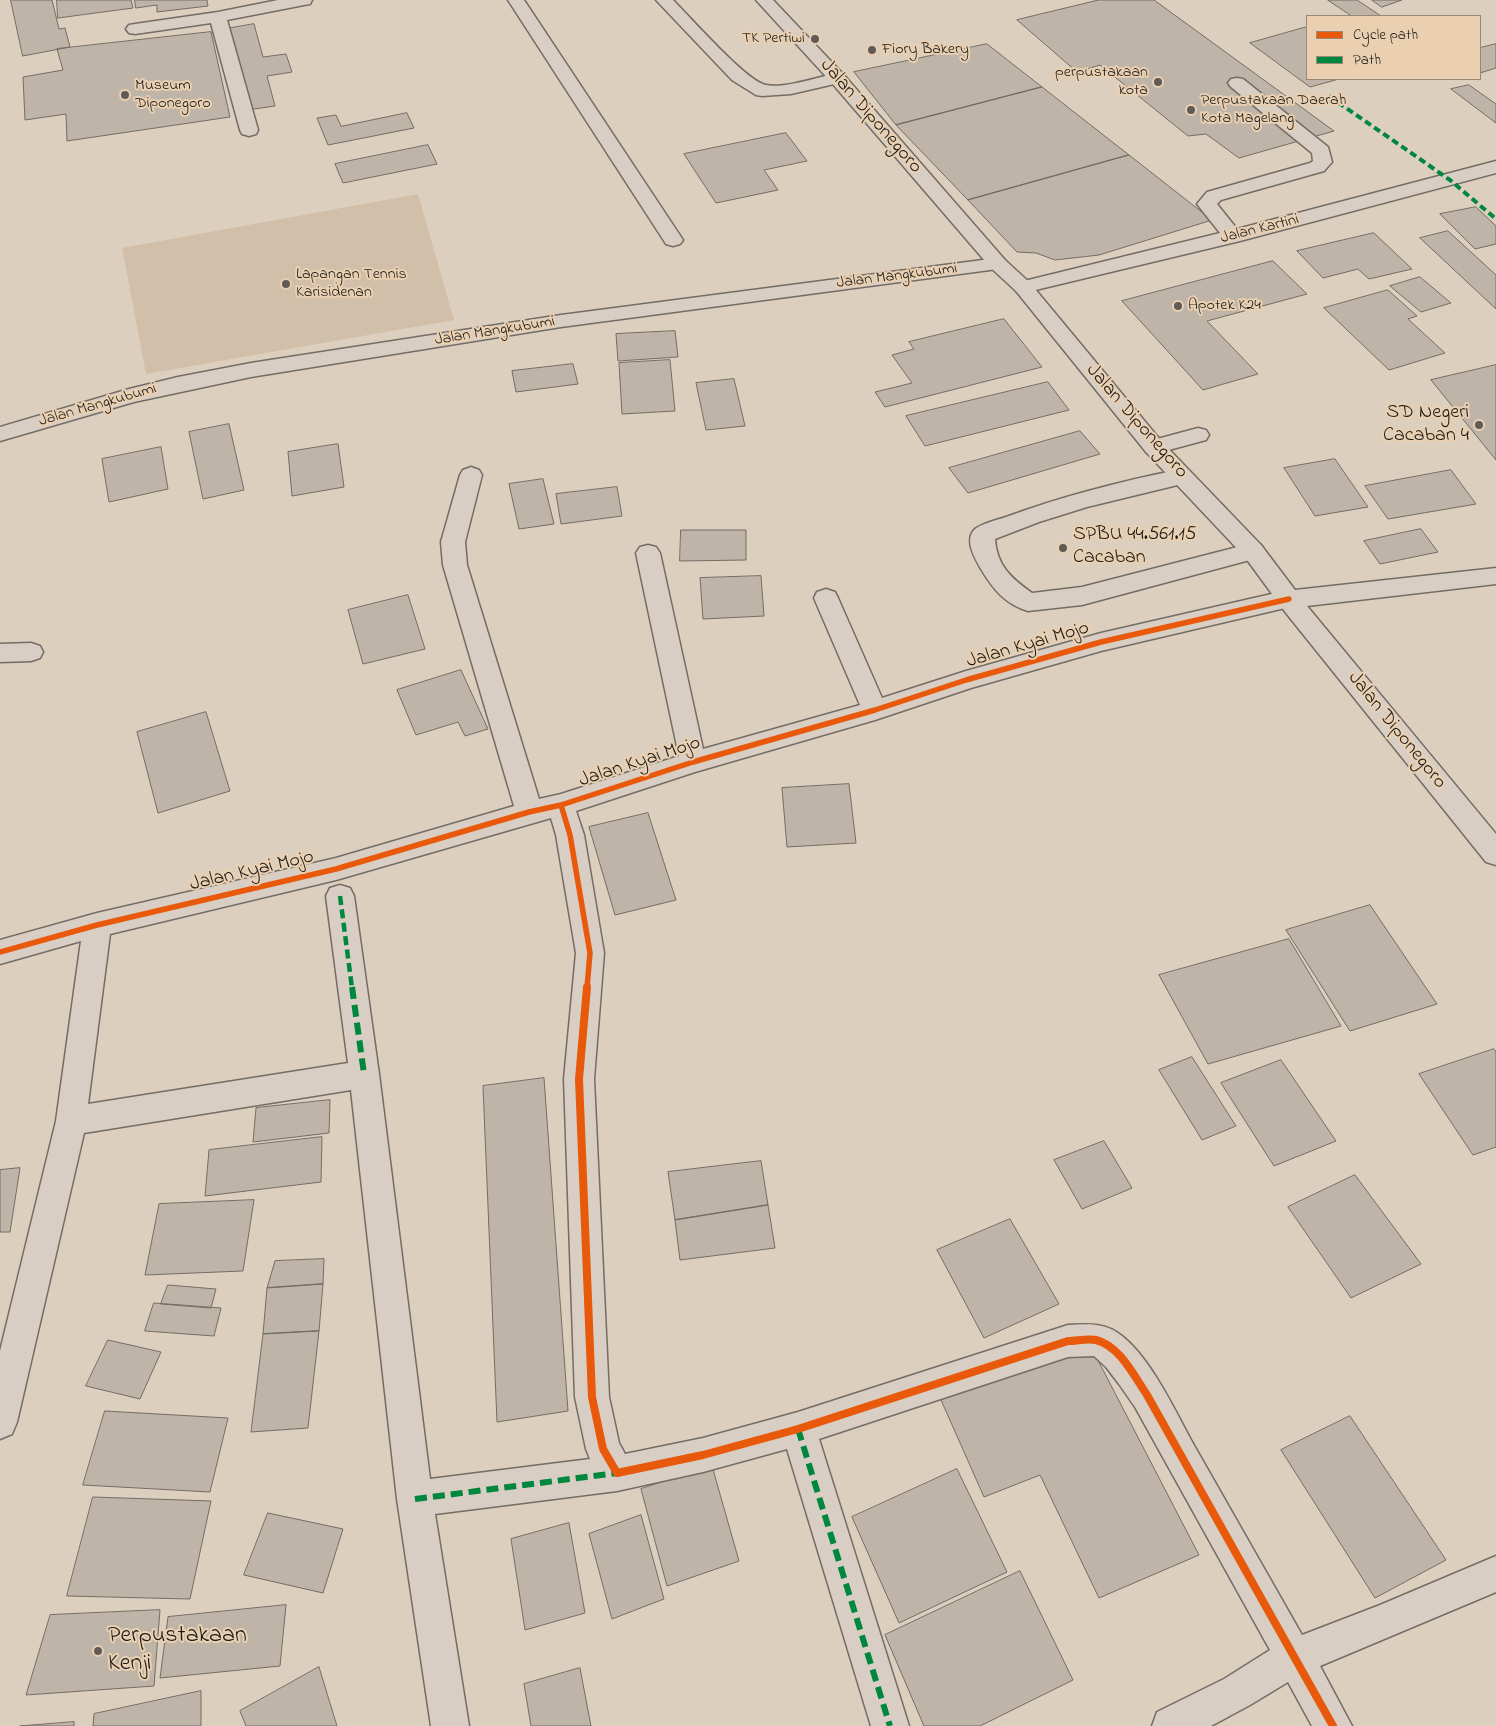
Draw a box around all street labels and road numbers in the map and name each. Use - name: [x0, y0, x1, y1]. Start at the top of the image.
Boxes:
- street label: Jalan Diponegoro: [814, 55, 926, 179]
- street label: Jalan Kartini: [1219, 211, 1301, 249]
- street label: Jalan Mangkubumi: [836, 260, 958, 294]
- street label: Jalan Mangkubumi: [434, 313, 556, 351]
- street label: Jalan Diponegoro: [1080, 360, 1192, 484]
- street label: Jalan Mangkubumi: [37, 380, 159, 432]
- street label: Jalan Kyai Mojo: [964, 617, 1092, 675]
- street label: Jalan Diponegoro: [1341, 668, 1451, 794]
- street label: Jalan Kyai Mojo: [576, 732, 704, 794]
- street label: Jalan Kyai Mojo: [188, 846, 316, 898]

